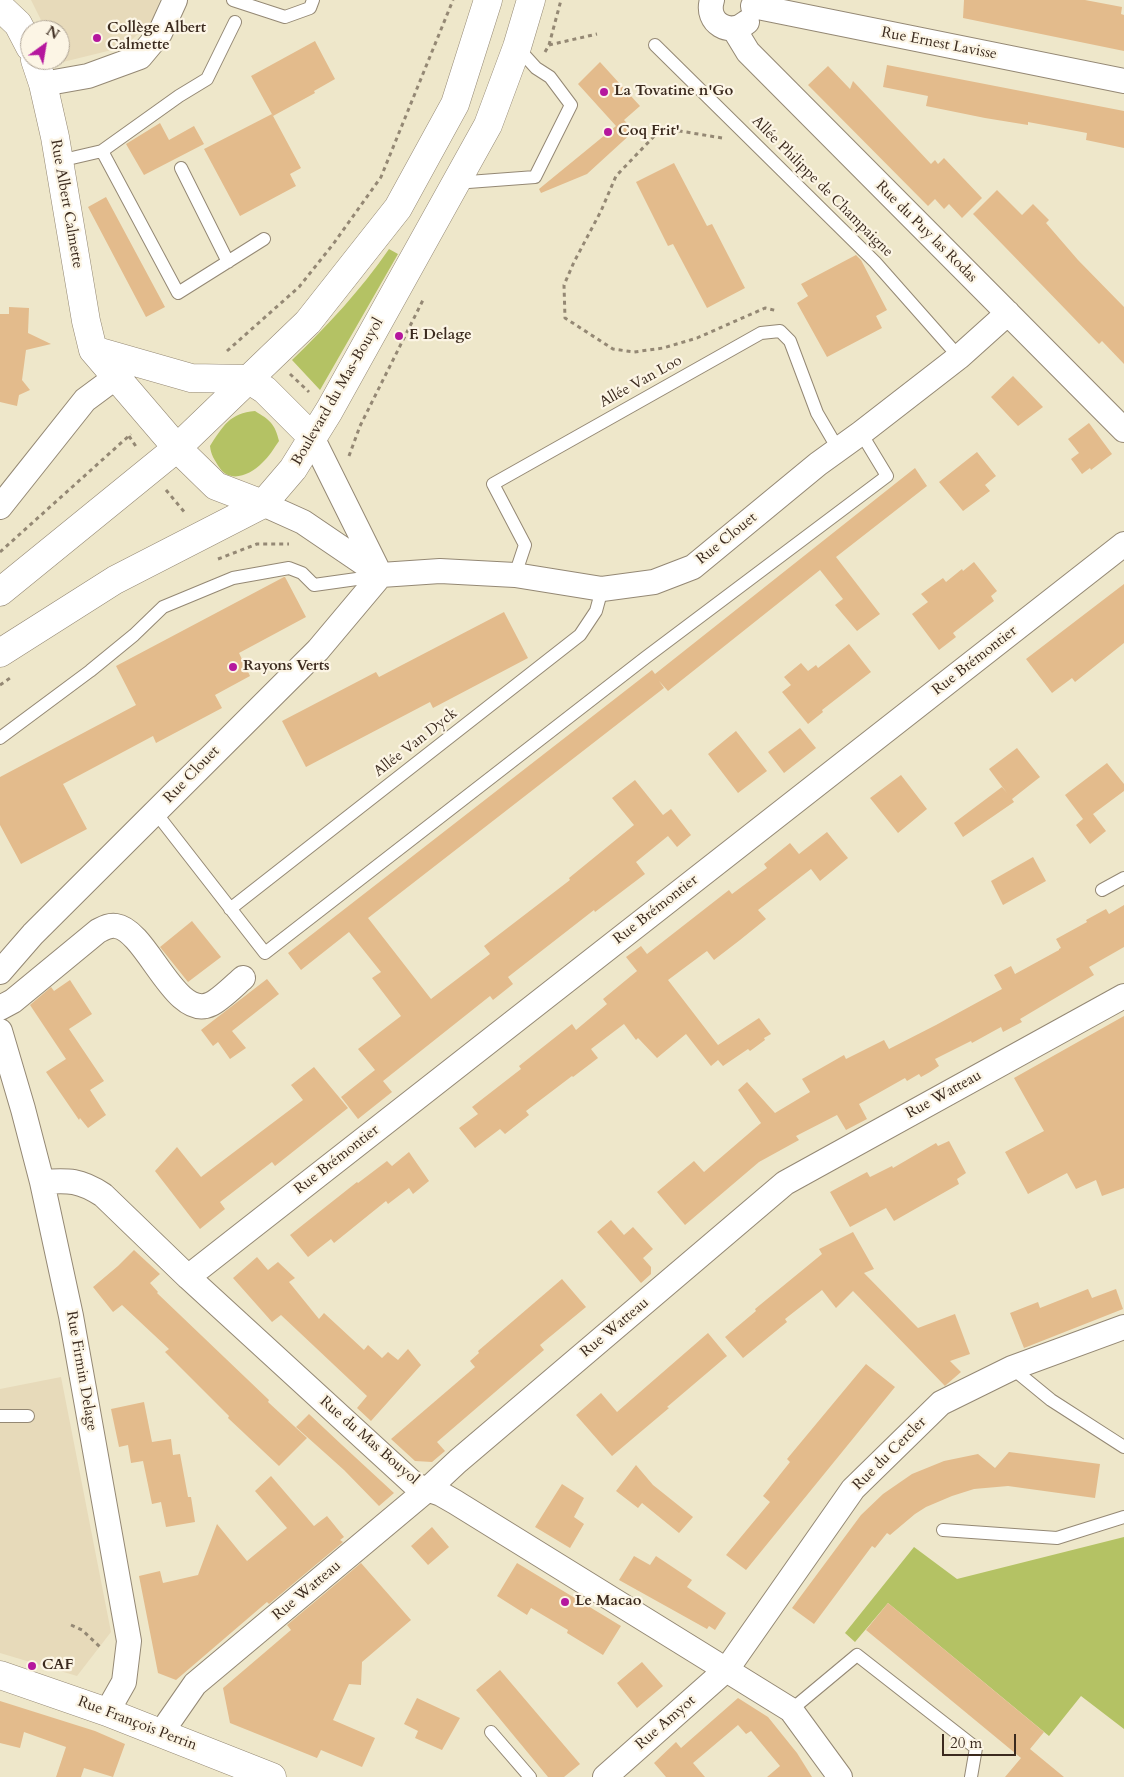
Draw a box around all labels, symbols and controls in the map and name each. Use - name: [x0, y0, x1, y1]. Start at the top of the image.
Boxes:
- north arrow: [20, 20, 70, 70]
- place label: Collège Albert Calmette: [107, 20, 206, 55]
- text: N: [42, 21, 63, 44]
- street label: Rue Ernest Lavisse: [880, 24, 998, 64]
- marker: Collège Albert Calmette: [91, 32, 103, 44]
- place label: La Tovatine n'Go: [614, 83, 733, 101]
- marker: La Tovatine n'Go: [598, 86, 610, 98]
- street label: Allée Philippe de Champaigne: [748, 113, 896, 261]
- place label: Coq Frit': [618, 123, 680, 141]
- marker: Coq Frit': [602, 126, 614, 138]
- street label: Rue Albert Calmette: [46, 138, 86, 270]
- street label: Rue du Puy las Rodas: [872, 178, 980, 286]
- street label: Boulevard du Mas-Bouyol: [288, 315, 388, 469]
- place label: F. Delage: [409, 327, 472, 345]
- marker: F. Delage: [393, 330, 405, 342]
- street label: Allée Van Loo: [597, 352, 685, 412]
- street label: Rue Clouet: [693, 509, 761, 569]
- street label: Rue Brémontier: [929, 622, 1021, 700]
- place label: Rayons Verts: [243, 658, 330, 676]
- marker: Rayons Verts: [227, 661, 239, 673]
- street label: Allée Van Dyck: [371, 705, 461, 781]
- street label: Rue Clouet: [160, 743, 224, 807]
- street label: Rue Brémontier: [610, 871, 702, 949]
- street label: Rue Watteau: [903, 1067, 985, 1123]
- street label: Rue Brémontier: [291, 1121, 383, 1199]
- street label: Rue Watteau: [577, 1294, 653, 1362]
- street label: Rue Firmin Delage: [62, 1310, 100, 1432]
- street label: Rue du Mas Bouyol: [316, 1393, 422, 1489]
- street label: Rue du Cercler: [850, 1414, 930, 1494]
- street label: Rue Watteau: [269, 1557, 345, 1625]
- place label: Le Macao: [575, 1593, 641, 1611]
- marker: Le Macao: [559, 1596, 571, 1608]
- place label: CAF: [42, 1657, 73, 1675]
- marker: CAF: [26, 1660, 38, 1672]
- street label: Rue Amyot: [632, 1692, 700, 1754]
- street label: Rue François Perrin: [75, 1693, 199, 1755]
- scale bar: [944, 1724, 1018, 1756]
- text: 20 m: [950, 1733, 982, 1753]

